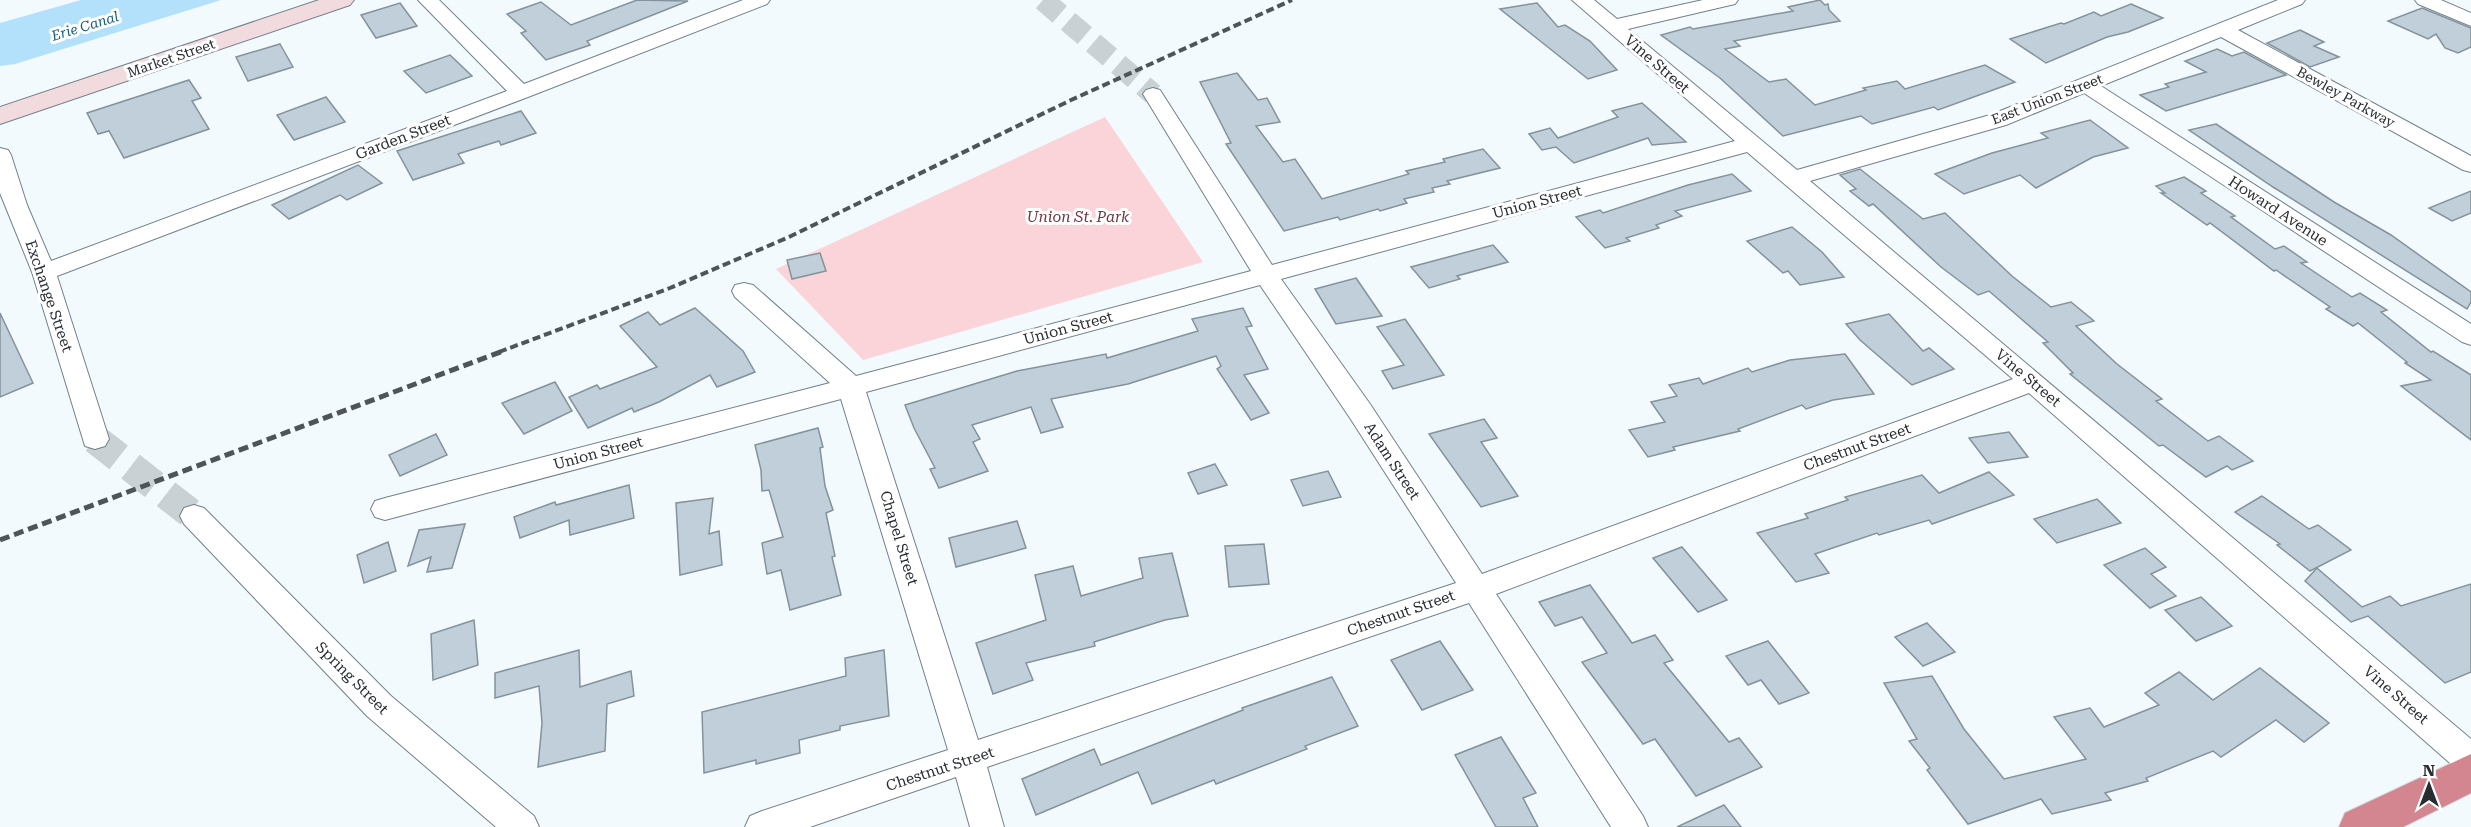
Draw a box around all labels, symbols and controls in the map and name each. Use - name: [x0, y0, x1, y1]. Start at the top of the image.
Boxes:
- water label: Erie Canal: [49, 8, 120, 44]
- street label: Vine Street: [1621, 31, 1693, 97]
- street label: Market Street: [125, 36, 217, 80]
- street label: Bewley Parkway: [2294, 63, 2399, 131]
- street label: East Union Street: [1989, 70, 2105, 128]
- street label: Garden Street: [353, 110, 453, 163]
- street label: Howard Avenue: [2225, 172, 2331, 250]
- street label: Union Street: [1490, 181, 1584, 223]
- park label: Union St. Park: [1027, 208, 1130, 226]
- street label: Exchange Street: [21, 238, 77, 355]
- street label: Union Street: [1021, 307, 1115, 349]
- street label: Vine Street: [1992, 345, 2065, 411]
- street label: Adam Street: [1360, 419, 1424, 503]
- street label: Chestnut Street: [1801, 419, 1913, 475]
- street label: Union Street: [551, 432, 645, 474]
- street label: Chapel Street: [876, 489, 922, 588]
- street label: Chestnut Street: [1345, 586, 1458, 640]
- street label: Spring Street: [312, 638, 392, 718]
- street label: Vine Street: [2360, 662, 2432, 728]
- street label: Chestnut Street: [884, 743, 997, 795]
- north arrow: [2399, 755, 2459, 815]
- text: N: [2423, 761, 2435, 780]

